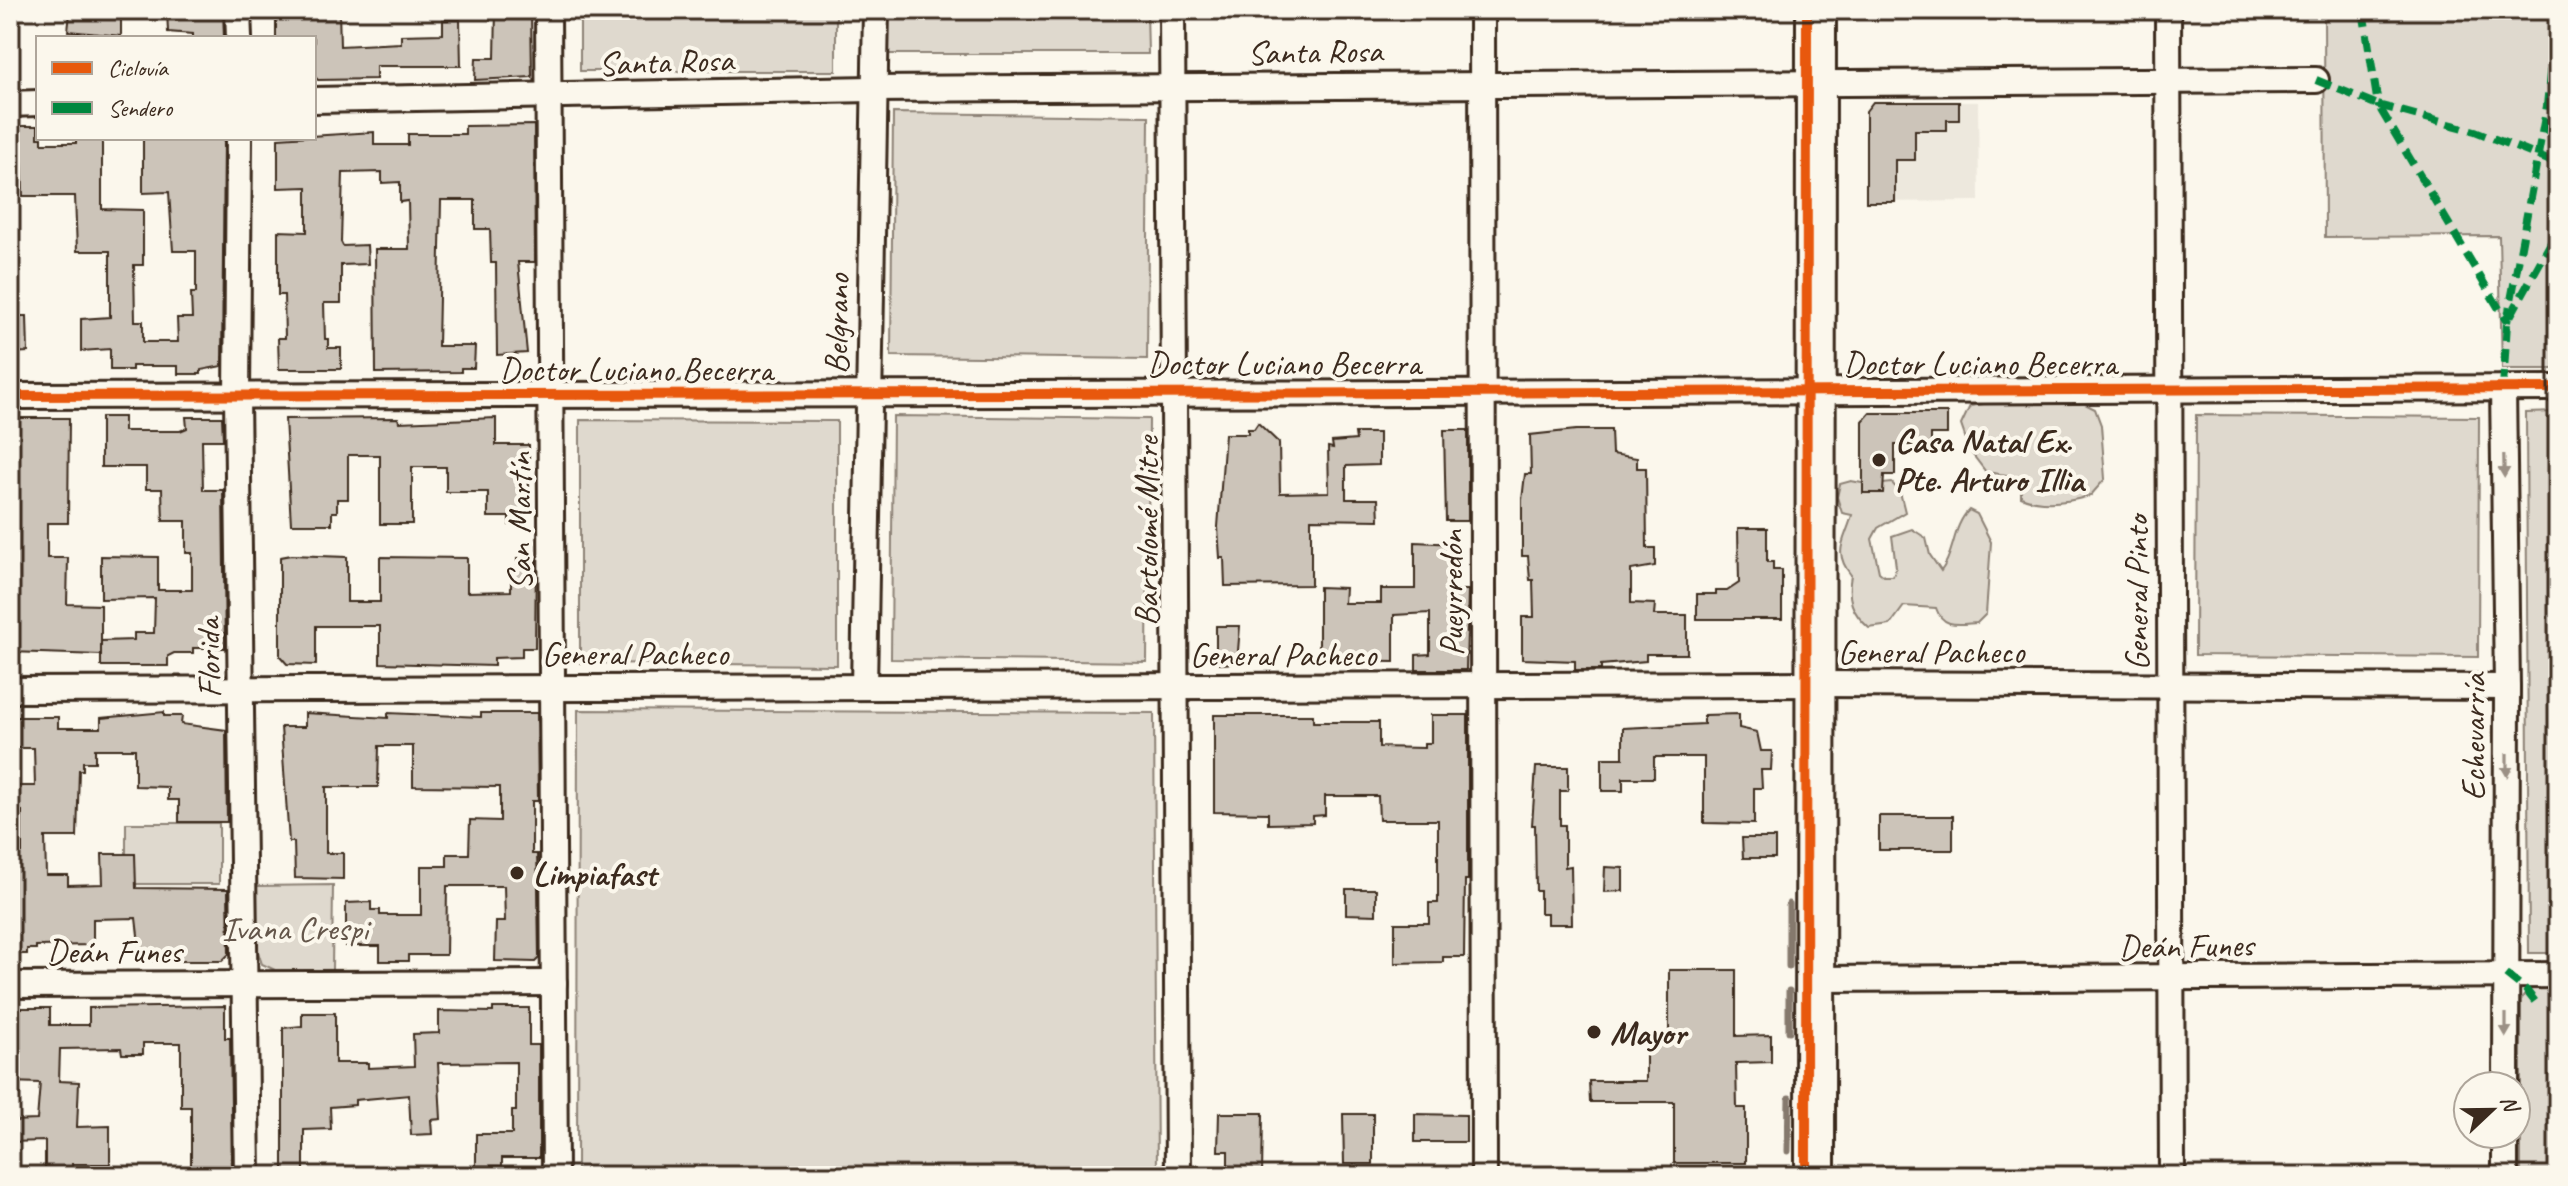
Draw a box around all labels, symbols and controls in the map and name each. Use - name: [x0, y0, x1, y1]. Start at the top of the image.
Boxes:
- street label: Santa Rosa: [1247, 29, 1385, 74]
- legend: [36, 36, 316, 140]
- street label: Santa Rosa: [598, 38, 736, 85]
- text: Ciclovía: [108, 53, 169, 83]
- text: Sendero: [108, 93, 174, 123]
- street label: Belgrano: [814, 272, 859, 374]
- street label: Doctor Luciano Becerra: [1147, 342, 1424, 385]
- street label: Doctor Luciano Becerra: [1843, 342, 2120, 385]
- street label: Doctor Luciano Becerra: [499, 348, 776, 391]
- place label: Casa Natal Ex. Pte. Arturo Illia: [1895, 419, 2086, 501]
- street label: Bartolomé Mitre: [1125, 434, 1168, 626]
- street label: San Martín: [498, 450, 541, 590]
- marker: Casa Natal Ex. Pte. Arturo Illia: [1870, 451, 1888, 469]
- one-way arrow: [2498, 454, 2510, 479]
- street label: General Pinto: [2115, 511, 2158, 671]
- street label: Pueyrredón: [1430, 528, 1473, 656]
- street label: Florida: [186, 615, 231, 698]
- street label: General Pacheco: [1838, 630, 2026, 673]
- street label: General Pacheco: [542, 632, 730, 675]
- street label: General Pacheco: [1190, 633, 1378, 676]
- street label: Echevarría: [2452, 671, 2495, 801]
- one-way arrow: [2501, 753, 2513, 778]
- place label: Limpiafast: [533, 852, 660, 895]
- marker: Limpiafast: [508, 864, 526, 882]
- park label: Ivana Crespi: [222, 907, 372, 950]
- street label: Deán Funes: [2118, 923, 2257, 968]
- street label: Deán Funes: [46, 930, 185, 973]
- place label: Mayor: [1610, 1011, 1689, 1054]
- one-way arrow: [2500, 1013, 2512, 1038]
- marker: Mayor: [1585, 1023, 1603, 1041]
- north arrow: [2452, 1070, 2532, 1150]
- text: N: [2494, 1091, 2526, 1118]

